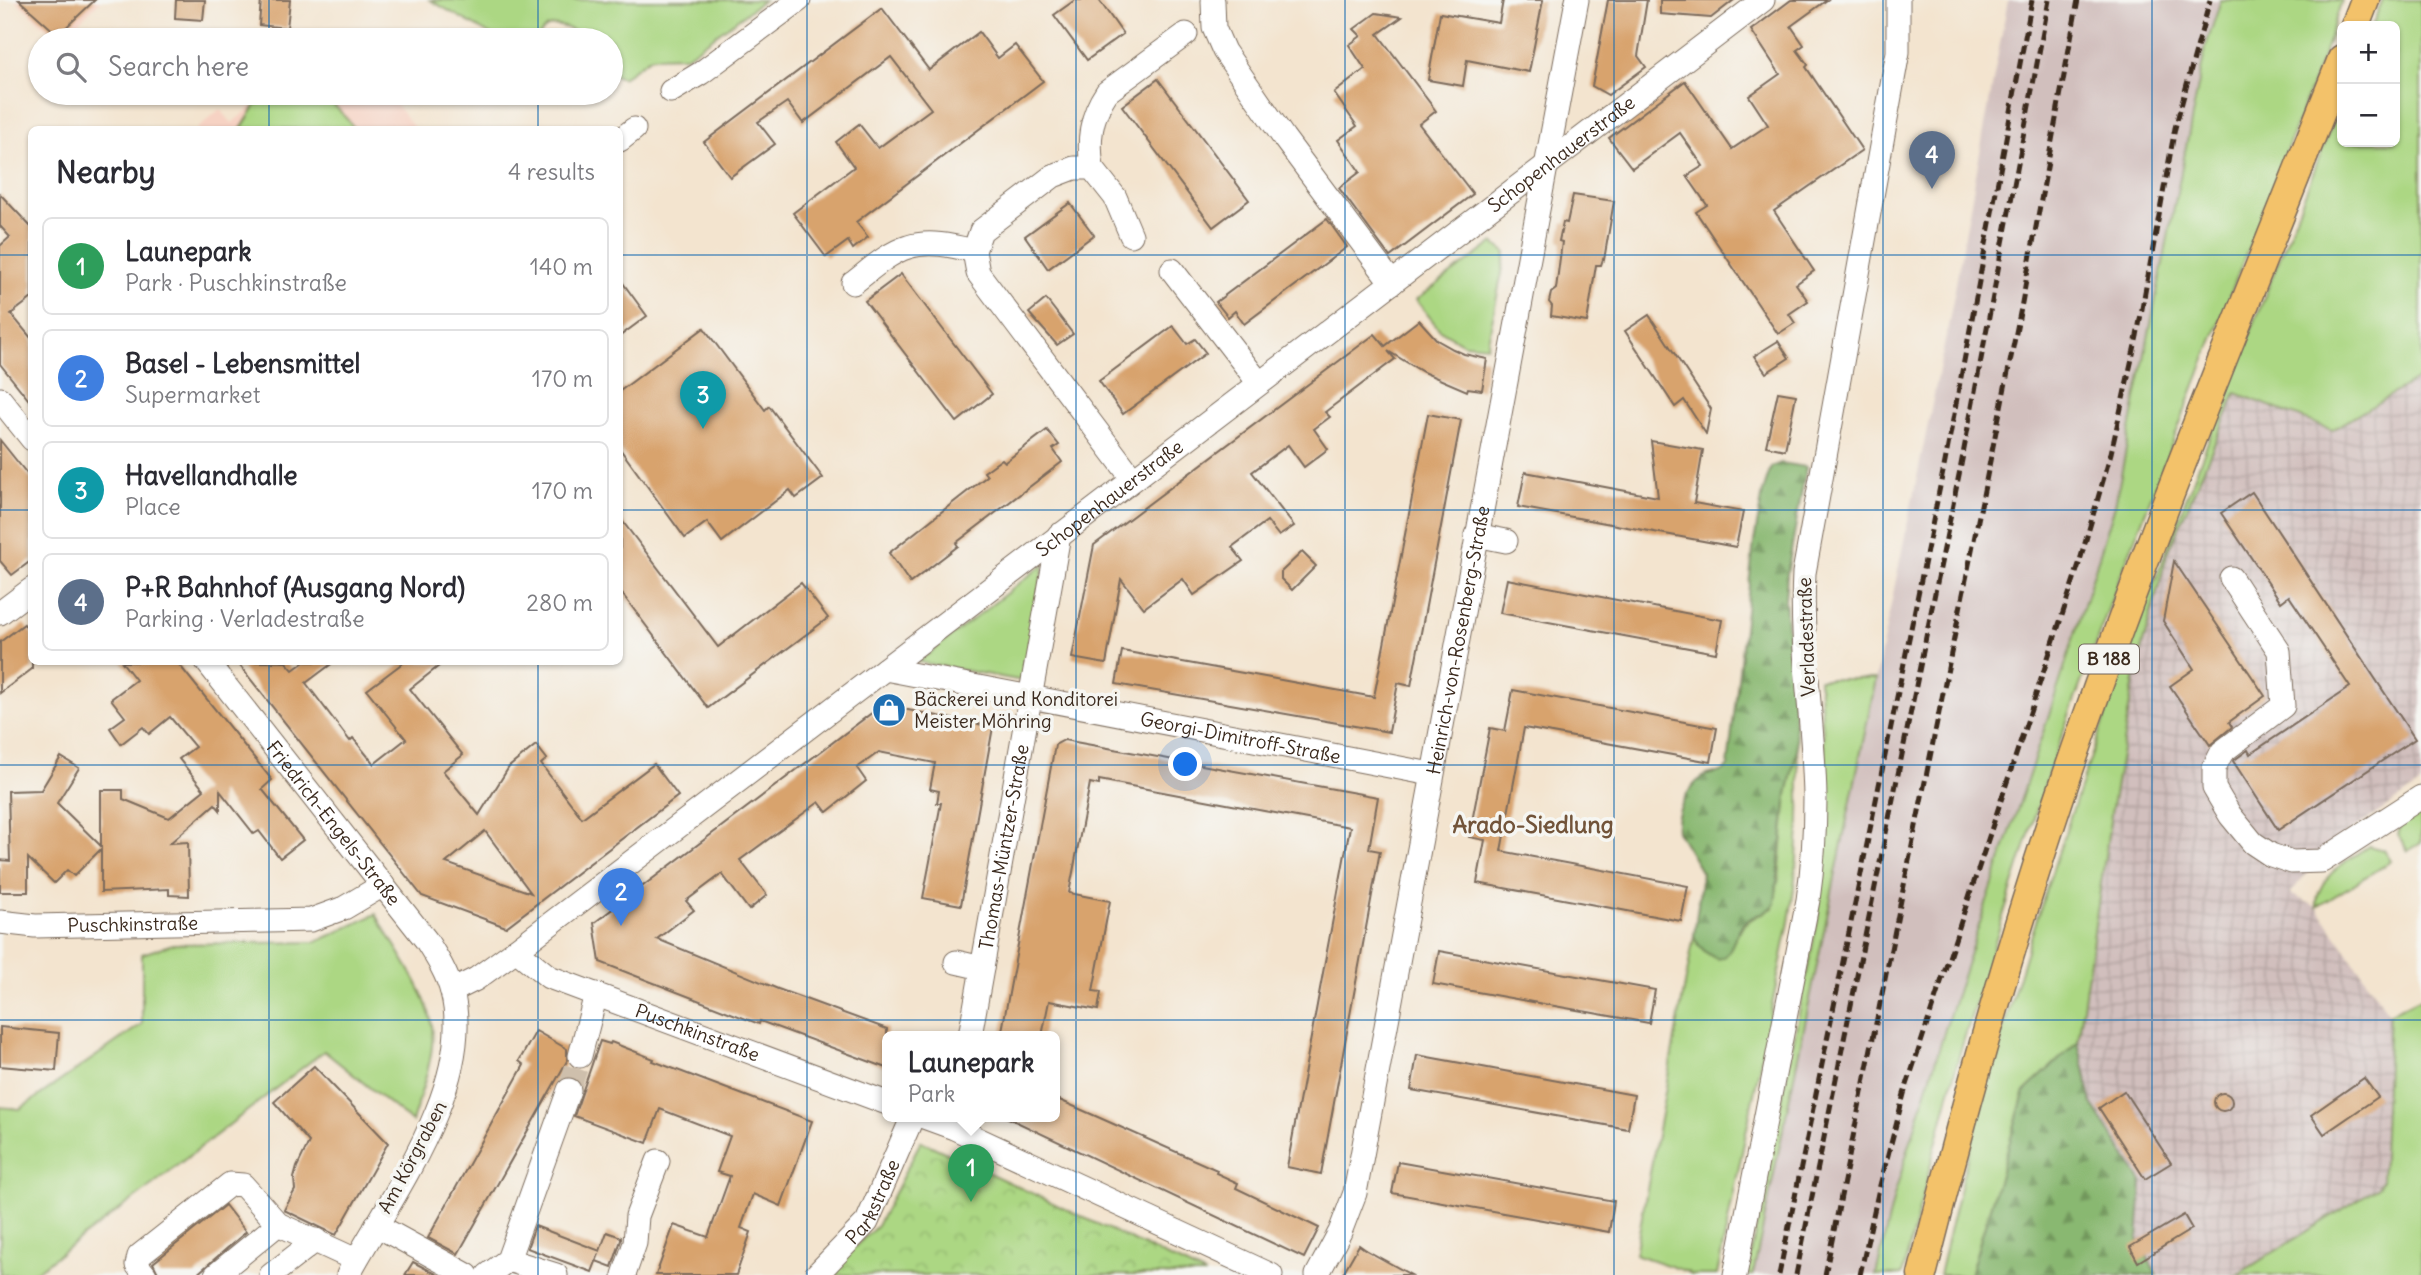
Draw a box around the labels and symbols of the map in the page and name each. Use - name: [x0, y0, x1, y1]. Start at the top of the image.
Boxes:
- street label: Schopenhauerstraße: [1483, 90, 1639, 218]
- pin: 4: [1909, 131, 1955, 189]
- pin: 3: [680, 371, 726, 429]
- street label: Schopenhauerstraße: [1031, 434, 1188, 562]
- street label: Heinrich-von-Rosenberg-Straße: [1421, 504, 1495, 776]
- street label: Verladestraße: [1792, 577, 1820, 697]
- road number: B 188: [2079, 644, 2139, 674]
- place label: Bäckerei und Konditorei Meister Möhring: [914, 687, 1118, 733]
- shop icon: Bäckerei und Konditorei Meister Möhring: [870, 691, 908, 729]
- street label: Georgi-Dimitroff-Straße: [1138, 706, 1343, 768]
- street label: Friedrich-Engels-Straße: [262, 736, 406, 910]
- street label: Thomas-Müntzer-Straße: [974, 742, 1034, 952]
- your location: [1168, 747, 1202, 781]
- district label: Arado-Siedlung: [1452, 810, 1614, 839]
- pin: 2: [598, 868, 644, 926]
- street label: Puschkinstraße: [67, 910, 198, 937]
- street label: Puschkinstraße: [632, 998, 763, 1066]
- street label: Am Körgraben: [372, 1097, 452, 1217]
- pin: 1: [948, 1144, 994, 1202]
- street label: Parkstraße: [840, 1156, 905, 1249]

